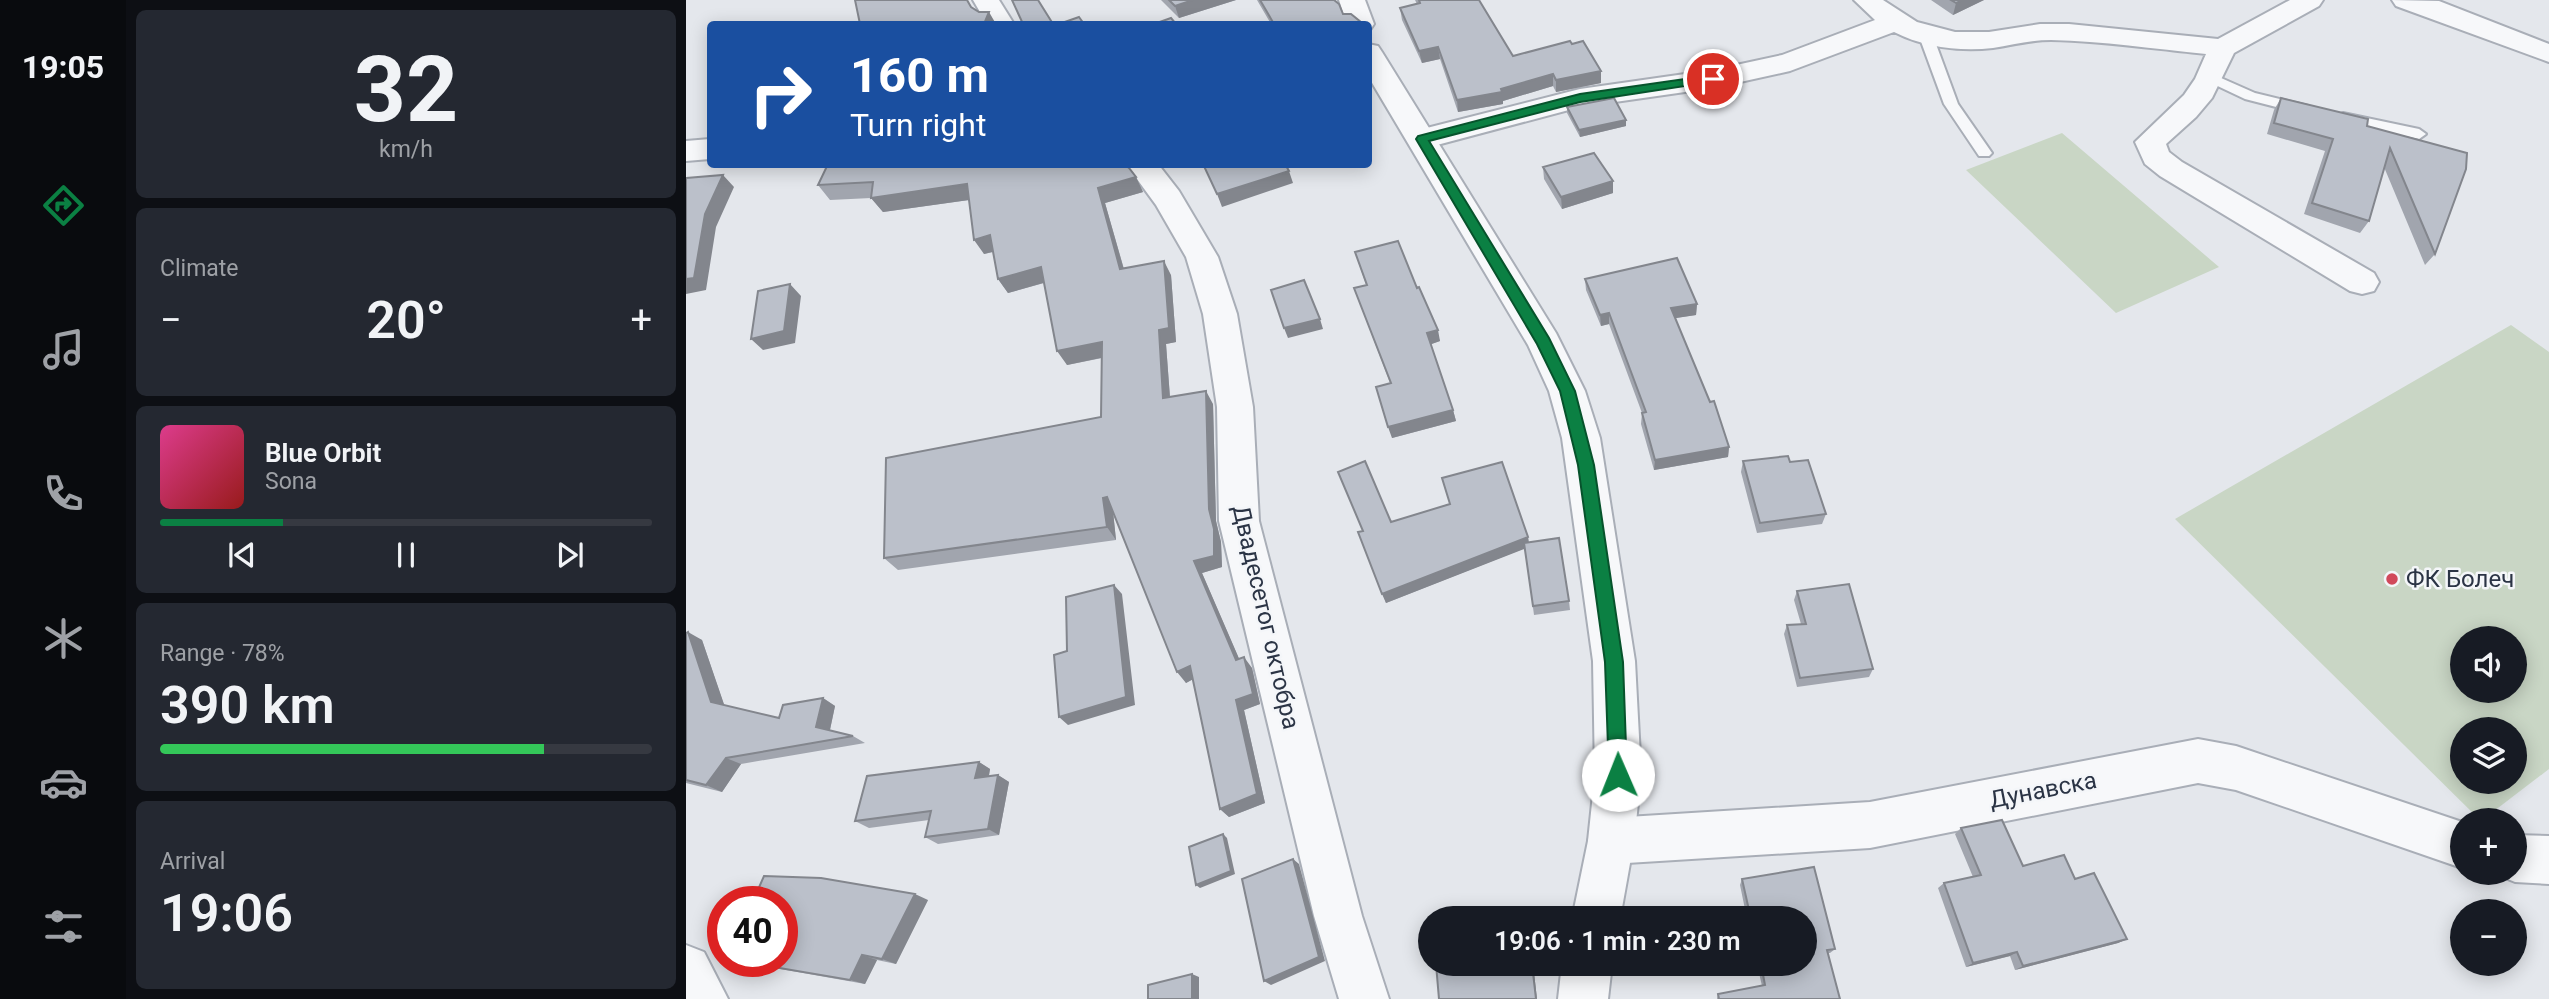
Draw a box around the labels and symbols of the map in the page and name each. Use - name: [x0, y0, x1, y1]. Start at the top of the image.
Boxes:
- pin: [1683, 49, 1743, 109]
- street label: Двадесетог октобра: [1227, 502, 1305, 732]
- place label: ФК Болеч: [2406, 565, 2514, 593]
- marker: ФК Болеч: [2384, 571, 2400, 587]
- position arrow: [1581, 738, 1655, 812]
- street label: Дунавска: [1987, 766, 2099, 814]
- speed limit sign: 40: [707, 886, 798, 977]

